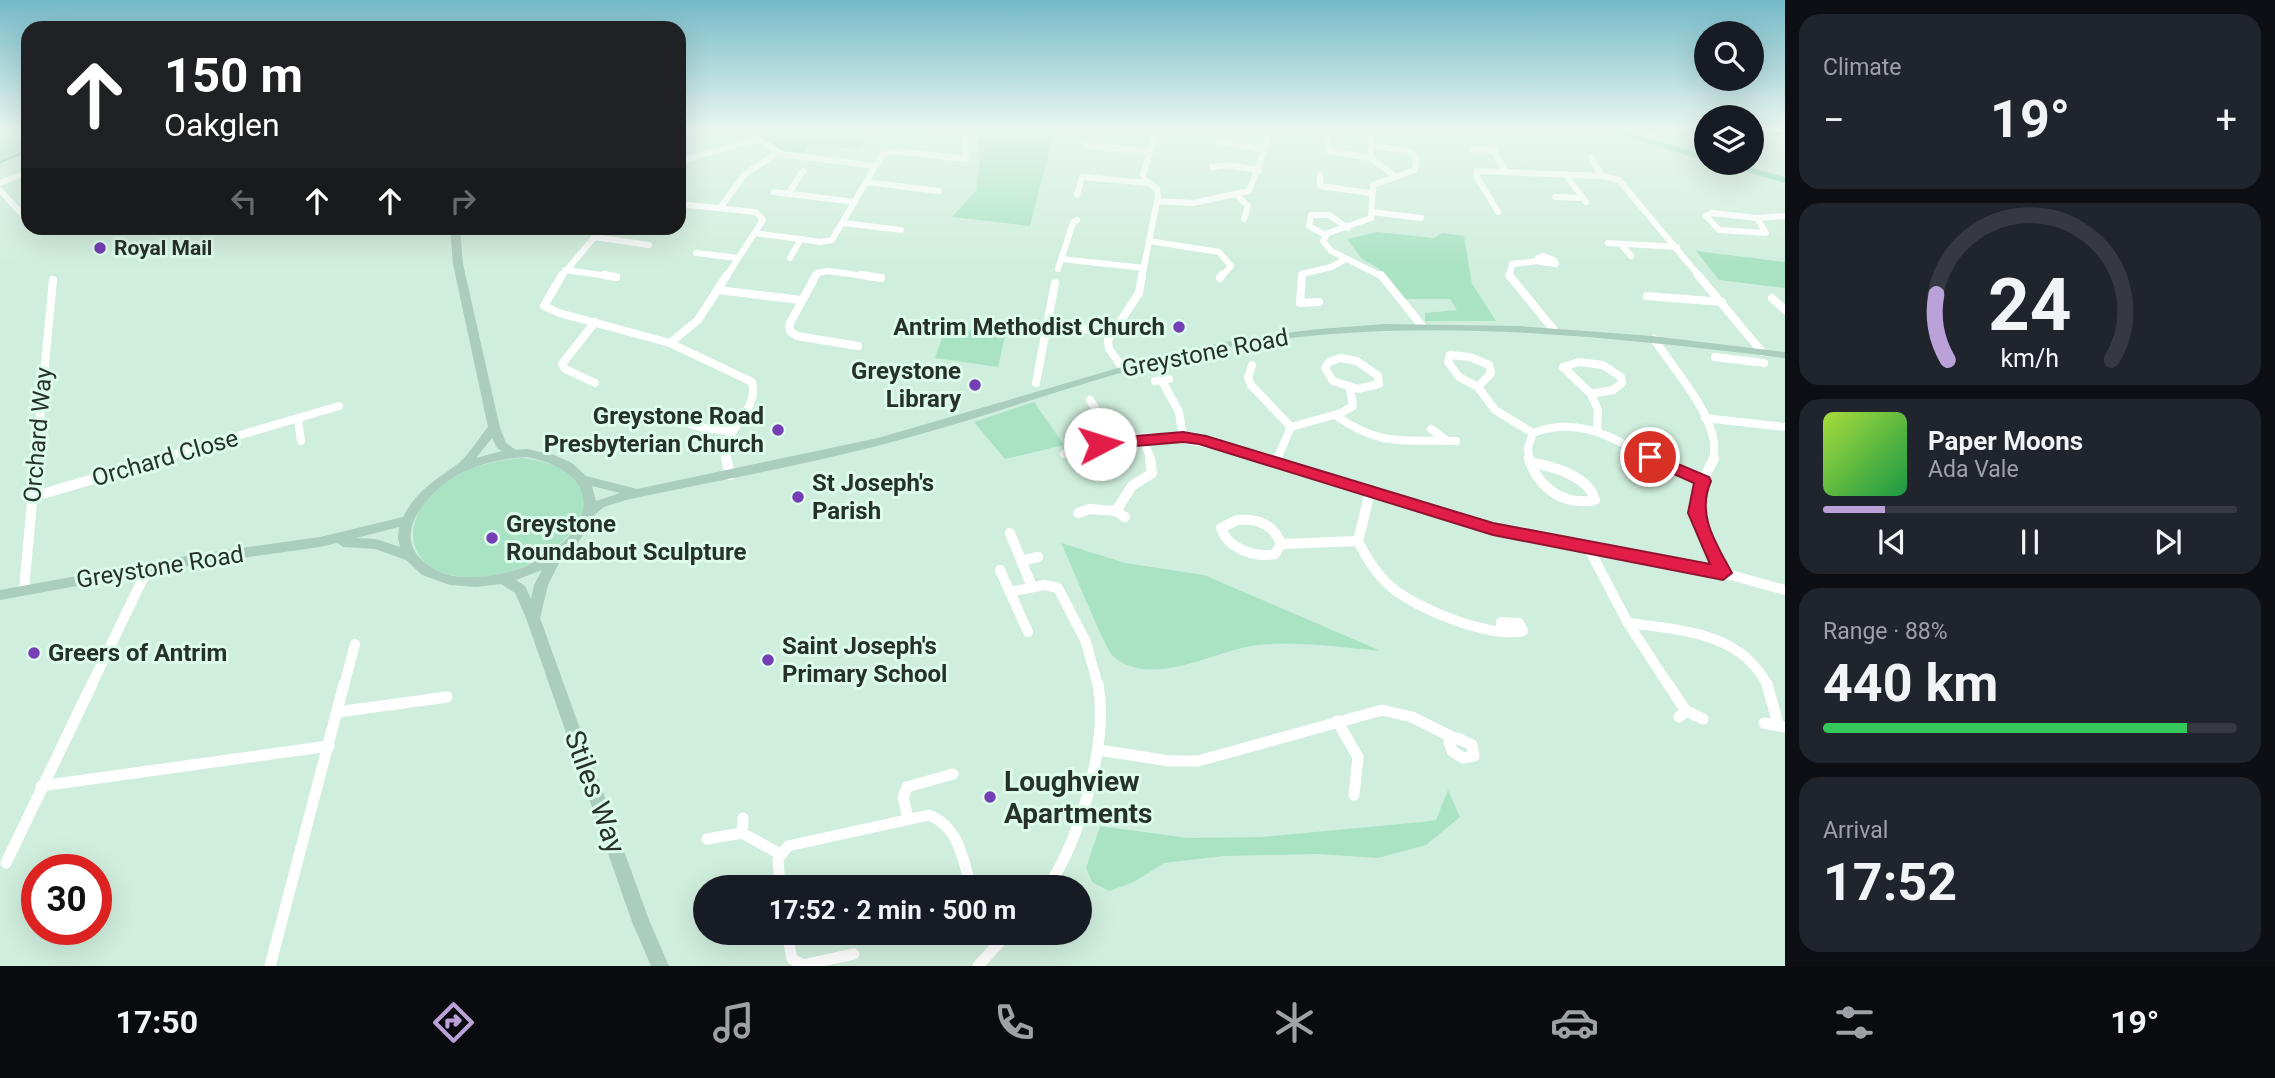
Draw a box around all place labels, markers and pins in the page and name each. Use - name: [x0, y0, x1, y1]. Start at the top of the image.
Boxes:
- place label: Royal Mail: [114, 236, 212, 260]
- marker: Royal Mail: [92, 240, 108, 256]
- place label: Antrim Methodist Church: [893, 313, 1165, 341]
- marker: Antrim Methodist Church: [1171, 319, 1187, 335]
- place label: Greystone Library: [851, 357, 962, 413]
- marker: Greystone Library: [967, 377, 983, 393]
- place label: Greystone Road Presbyterian Church: [544, 402, 764, 458]
- marker: Greystone Road Presbyterian Church: [770, 422, 786, 438]
- pin: [1620, 427, 1680, 487]
- place label: St Joseph's Parish: [812, 469, 934, 525]
- marker: St Joseph's Parish: [790, 489, 806, 505]
- place label: Greystone Roundabout Sculpture: [506, 510, 746, 566]
- marker: Greystone Roundabout Sculpture: [484, 530, 500, 546]
- place label: Saint Joseph's Primary School: [782, 632, 947, 688]
- place label: Greers of Antrim: [48, 639, 227, 667]
- marker: Greers of Antrim: [26, 645, 42, 661]
- marker: Saint Joseph's Primary School: [760, 652, 776, 668]
- place label: Loughview Apartments: [1004, 765, 1152, 830]
- marker: Loughview Apartments: [982, 789, 998, 805]

